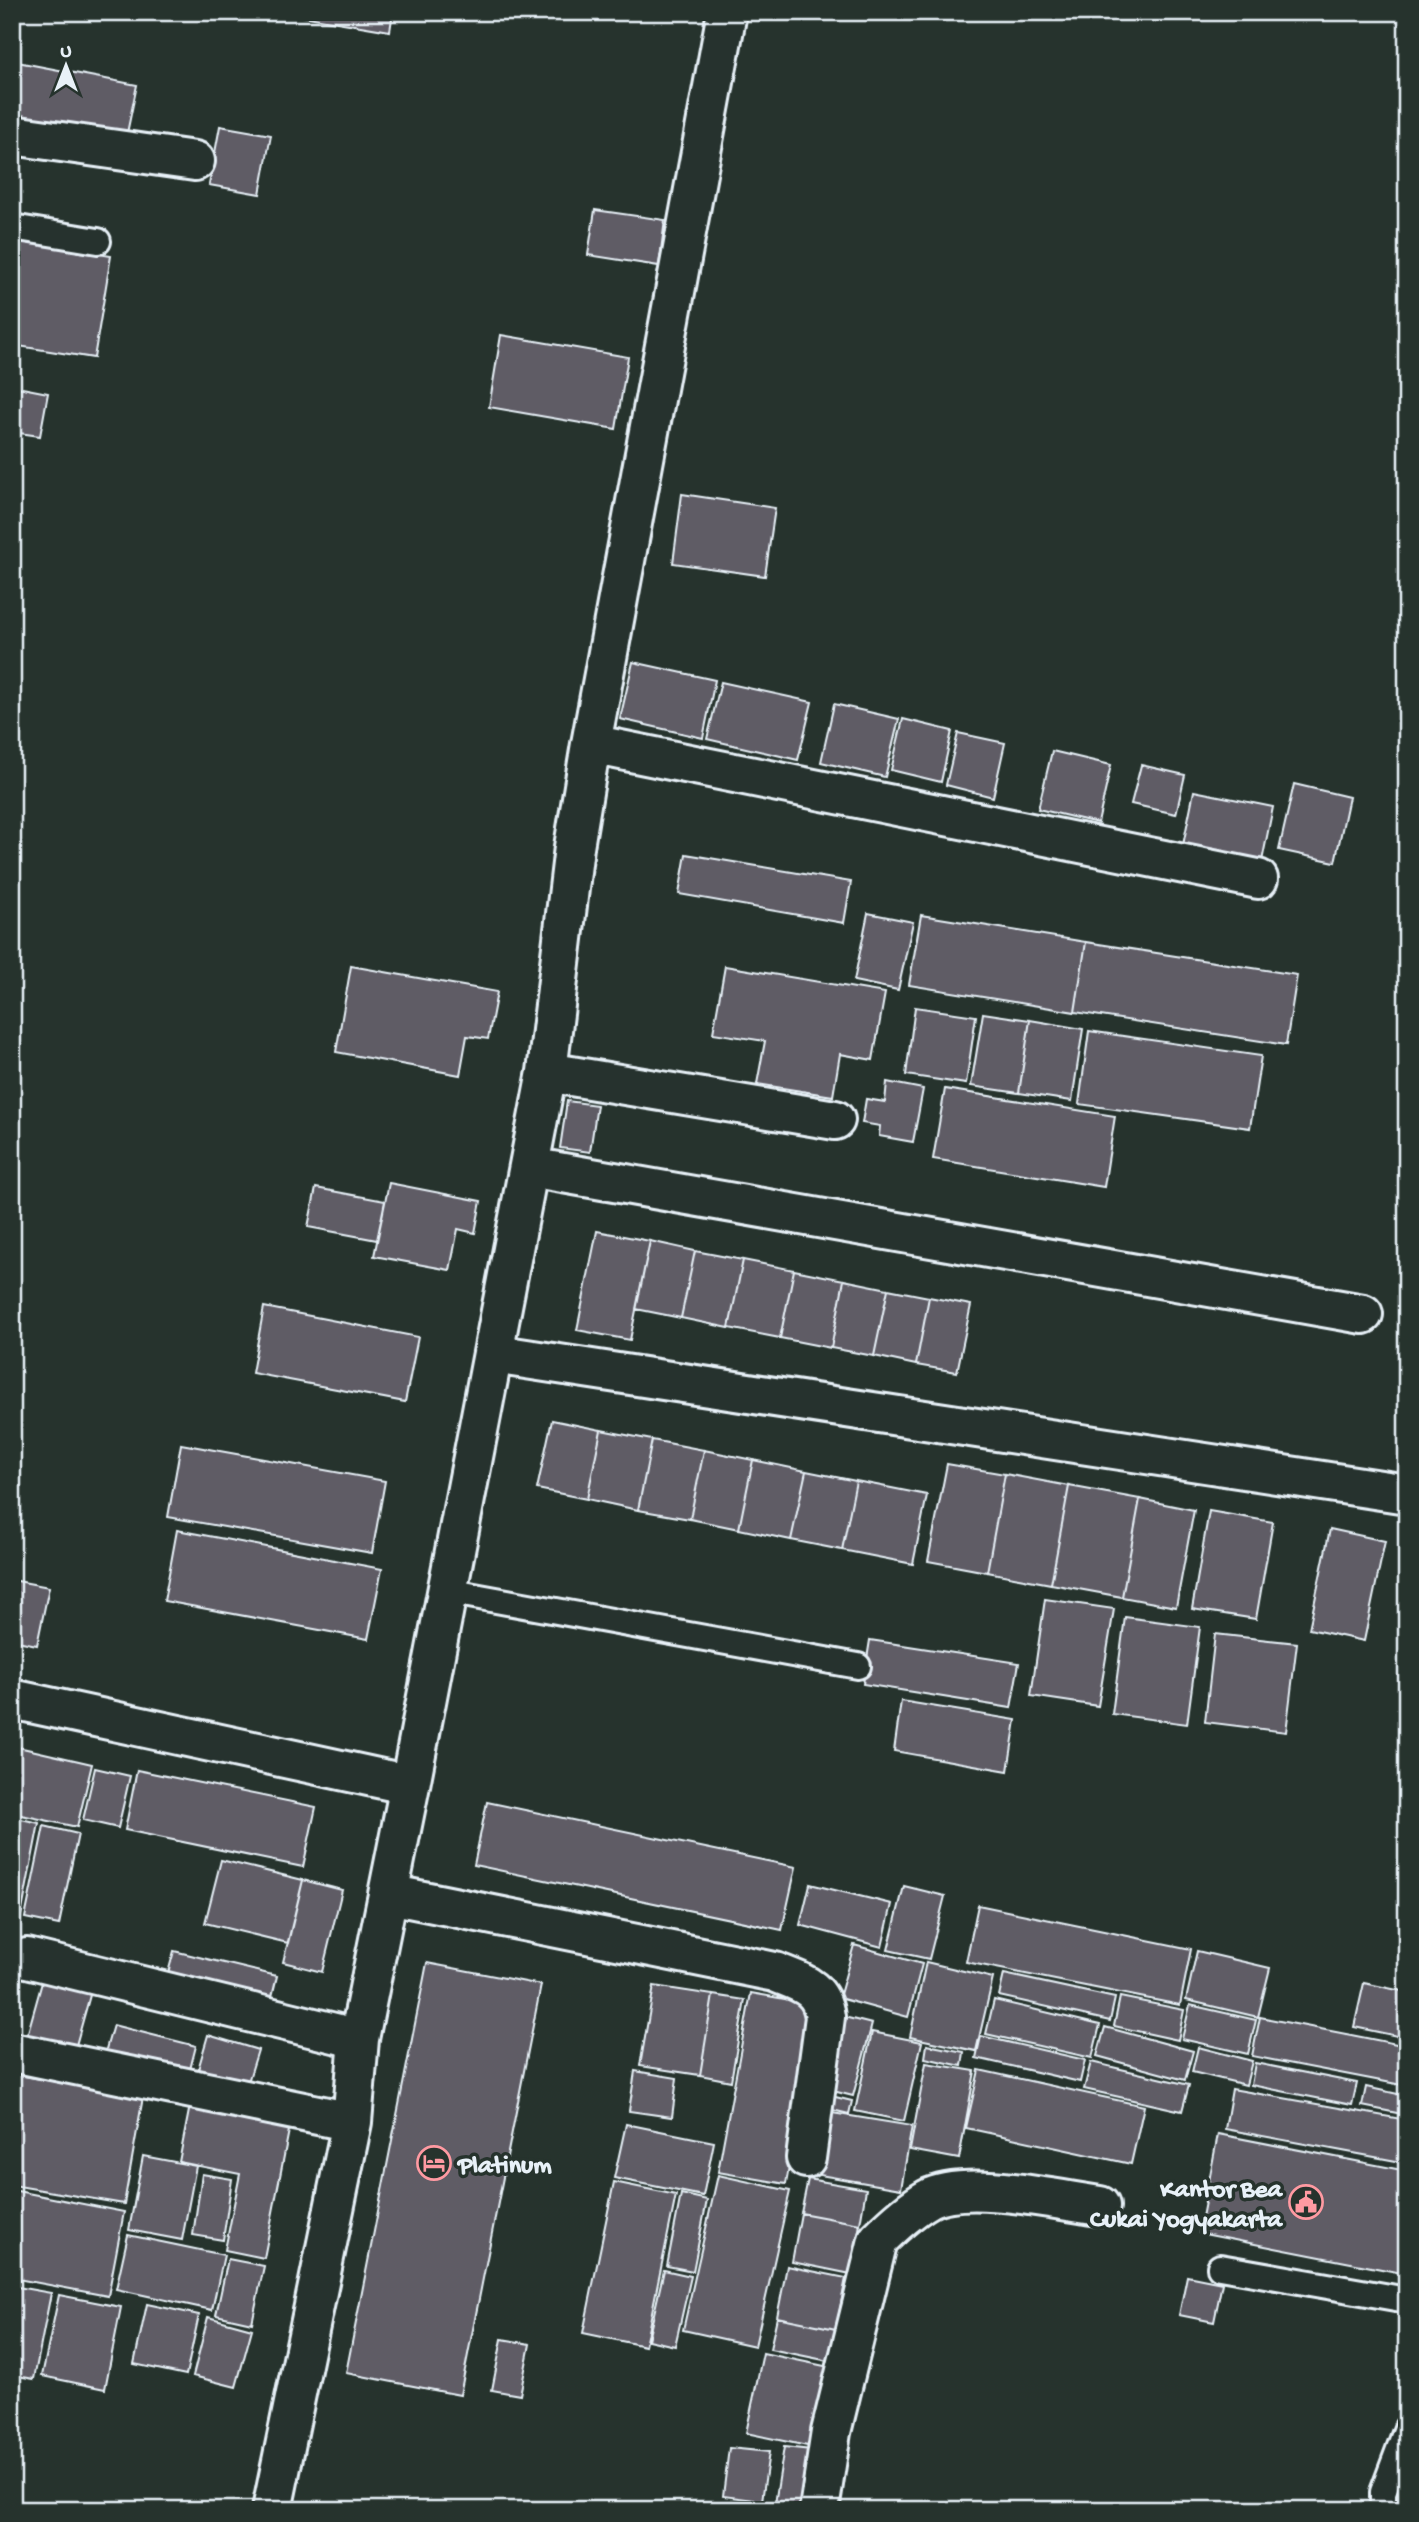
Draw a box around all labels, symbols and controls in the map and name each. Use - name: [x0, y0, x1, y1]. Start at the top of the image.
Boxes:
- north arrow: [32, 32, 102, 102]
- text: U: [61, 41, 72, 64]
- hotel icon: Platinum: [415, 2144, 453, 2182]
- place label: Platinum: [456, 2152, 552, 2183]
- place label: Kantor Bea Cukai Yogyakarta: [1090, 2176, 1284, 2237]
- public building icon: Kantor Bea Cukai Yogyakarta: [1287, 2183, 1325, 2221]

